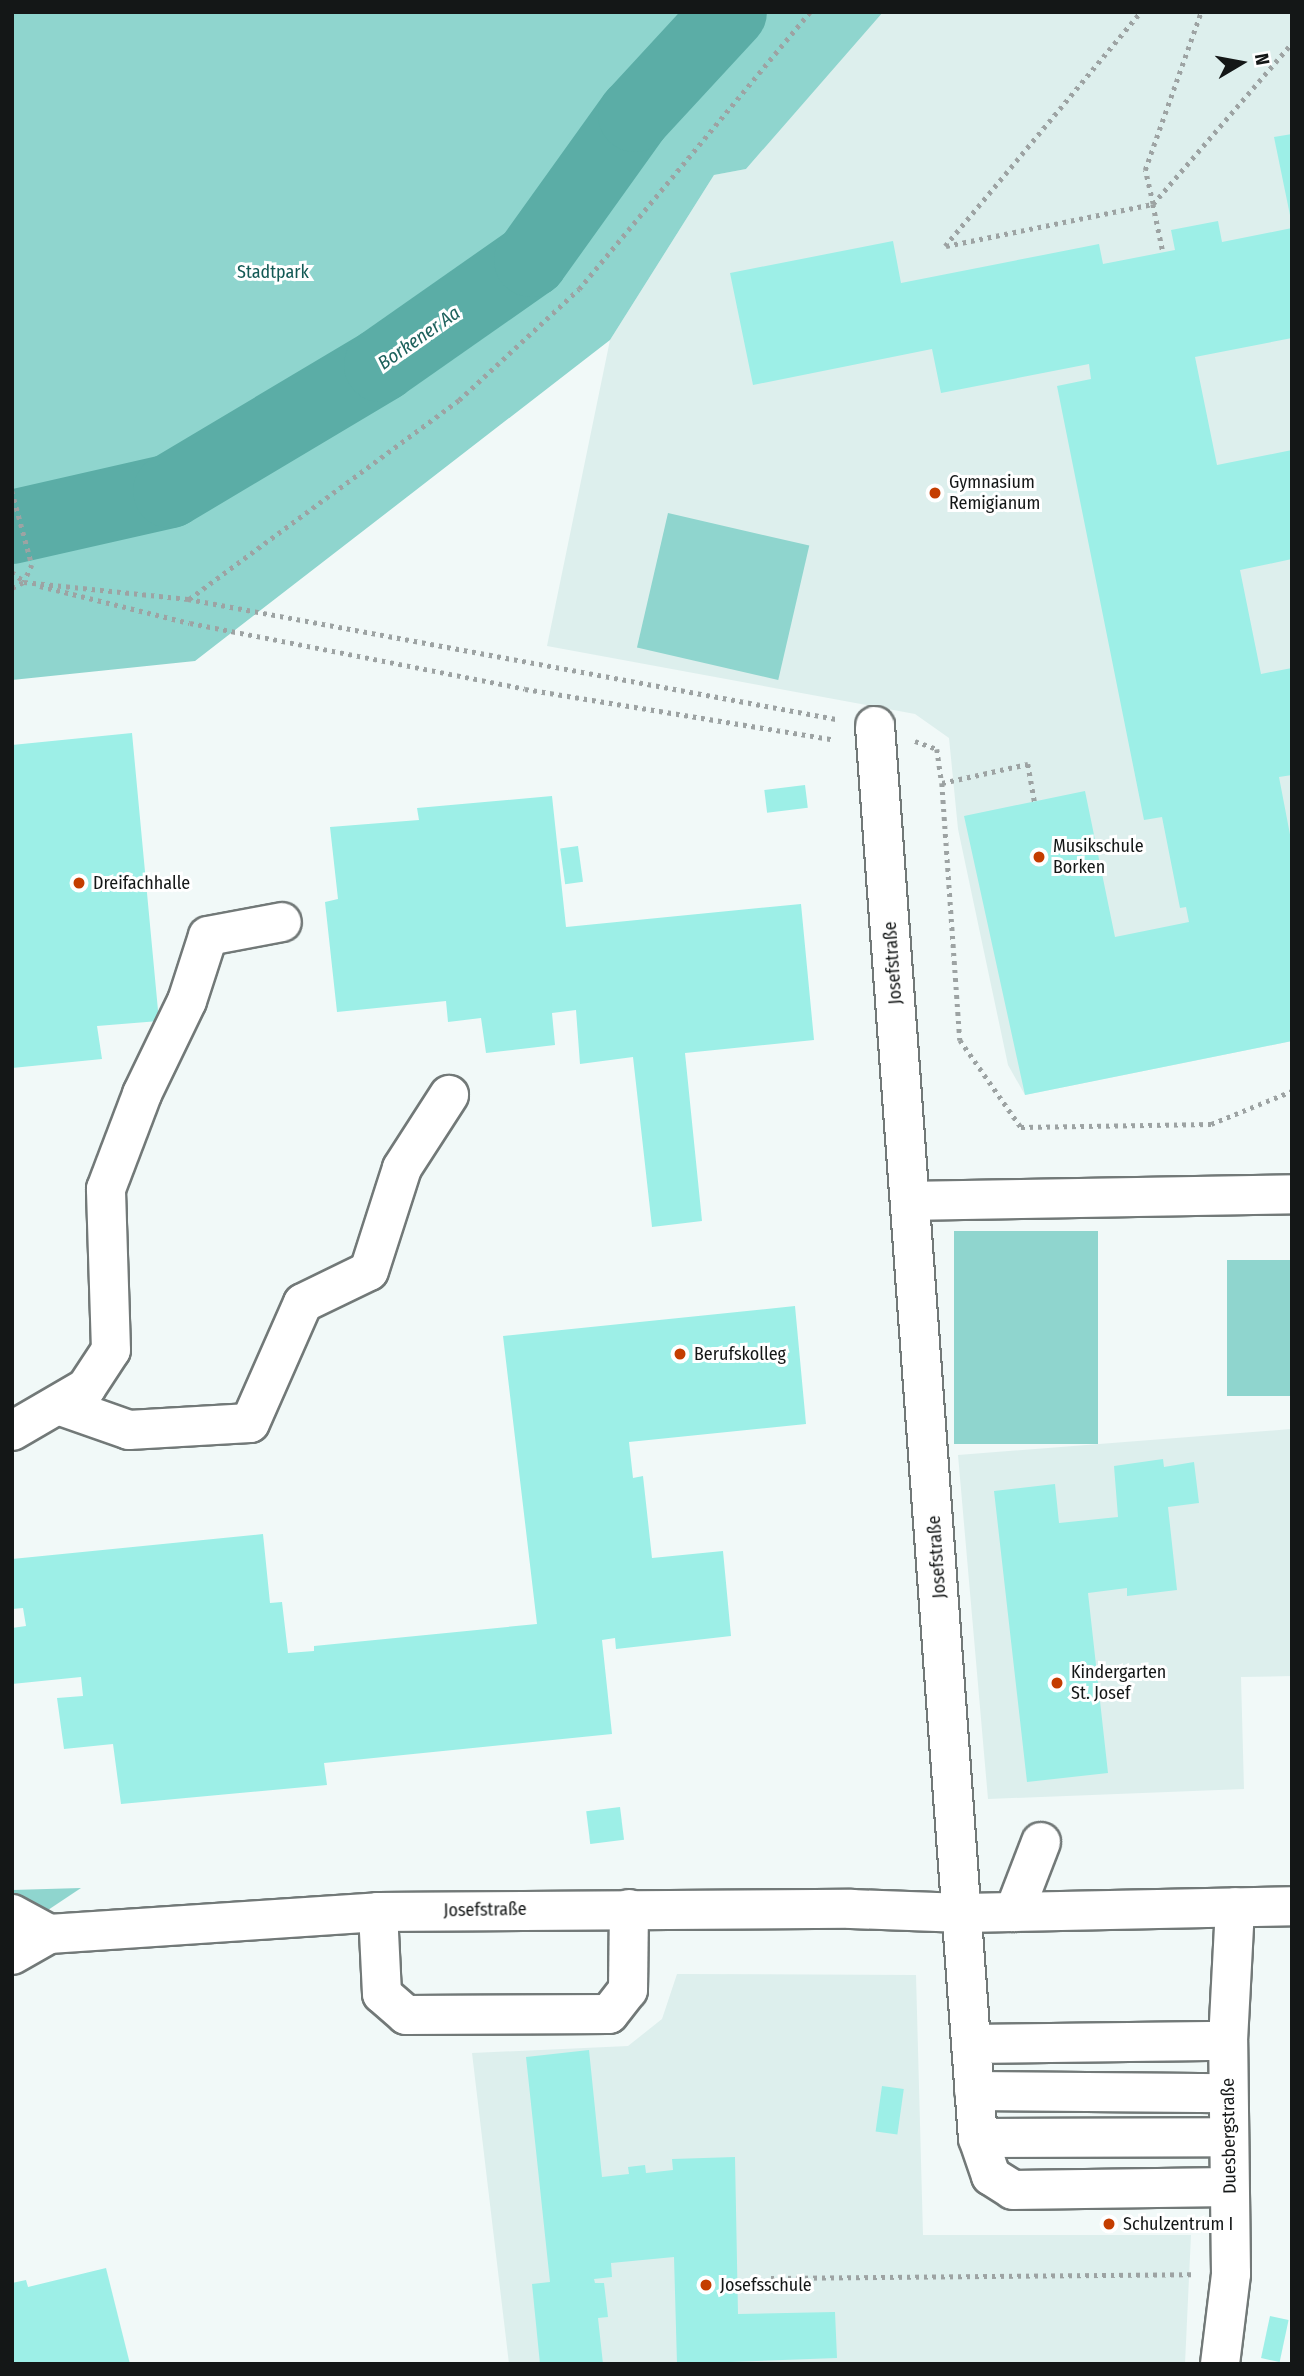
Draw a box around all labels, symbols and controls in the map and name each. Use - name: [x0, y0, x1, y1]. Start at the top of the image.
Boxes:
- north arrow: [1206, 28, 1276, 98]
- text: N: [1250, 52, 1274, 67]
- park label: Stadtpark: [237, 261, 309, 283]
- water label: Borkener Aa: [374, 301, 464, 375]
- place label: Gymnasium Remigianum: [949, 472, 1040, 514]
- marker: Gymnasium Remigianum: [927, 485, 943, 501]
- place label: Musikschule Borken: [1053, 836, 1144, 878]
- marker: Musikschule Borken: [1031, 849, 1047, 865]
- place label: Dreifachhalle: [93, 872, 190, 894]
- marker: Dreifachhalle: [71, 875, 87, 891]
- street label: Josefstraße: [879, 921, 907, 1005]
- place label: Berufskolleg: [694, 1343, 786, 1365]
- marker: Berufskolleg: [672, 1346, 688, 1362]
- street label: Josefstraße: [923, 1515, 951, 1599]
- place label: Kindergarten St. Josef: [1071, 1662, 1166, 1704]
- marker: Kindergarten St. Josef: [1049, 1675, 1065, 1691]
- street label: Josefstraße: [443, 1898, 527, 1922]
- street label: Duesbergstraße: [1217, 2078, 1241, 2194]
- place label: Schulzentrum I: [1123, 2213, 1233, 2235]
- marker: Schulzentrum I: [1101, 2216, 1117, 2232]
- place label: Josefsschule: [720, 2274, 812, 2296]
- marker: Josefsschule: [698, 2277, 714, 2293]

